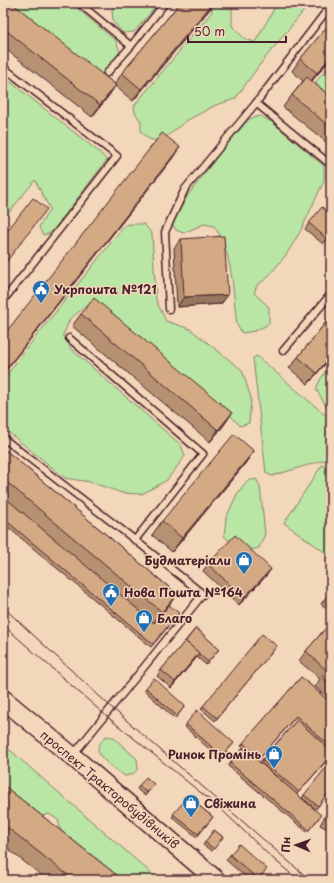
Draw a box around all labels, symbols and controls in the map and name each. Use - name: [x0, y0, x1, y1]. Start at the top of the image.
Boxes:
- scale bar: [188, 18, 286, 44]
- text: 50 m: [194, 22, 225, 40]
- public building icon: Укрпошта №121: [31, 279, 51, 304]
- place label: Укрпошта №121: [53, 280, 156, 298]
- shop icon: Будматеріали: [234, 550, 254, 575]
- place label: Будматеріали: [144, 551, 231, 569]
- public building icon: Нова Пошта №164: [101, 582, 121, 607]
- place label: Нова Пошта №164: [124, 583, 243, 601]
- shop icon: Благо: [134, 608, 154, 633]
- place label: Благо: [157, 609, 192, 627]
- street label: проспект Тракторобудівників: [37, 726, 183, 853]
- shop icon: Ринок Промінь: [264, 744, 284, 769]
- place label: Ринок Промінь: [168, 745, 261, 763]
- shop icon: Свіжина: [181, 793, 201, 818]
- place label: Свіжина: [204, 794, 257, 812]
- north arrow: [276, 825, 316, 865]
- text: Пн: [277, 836, 294, 853]

